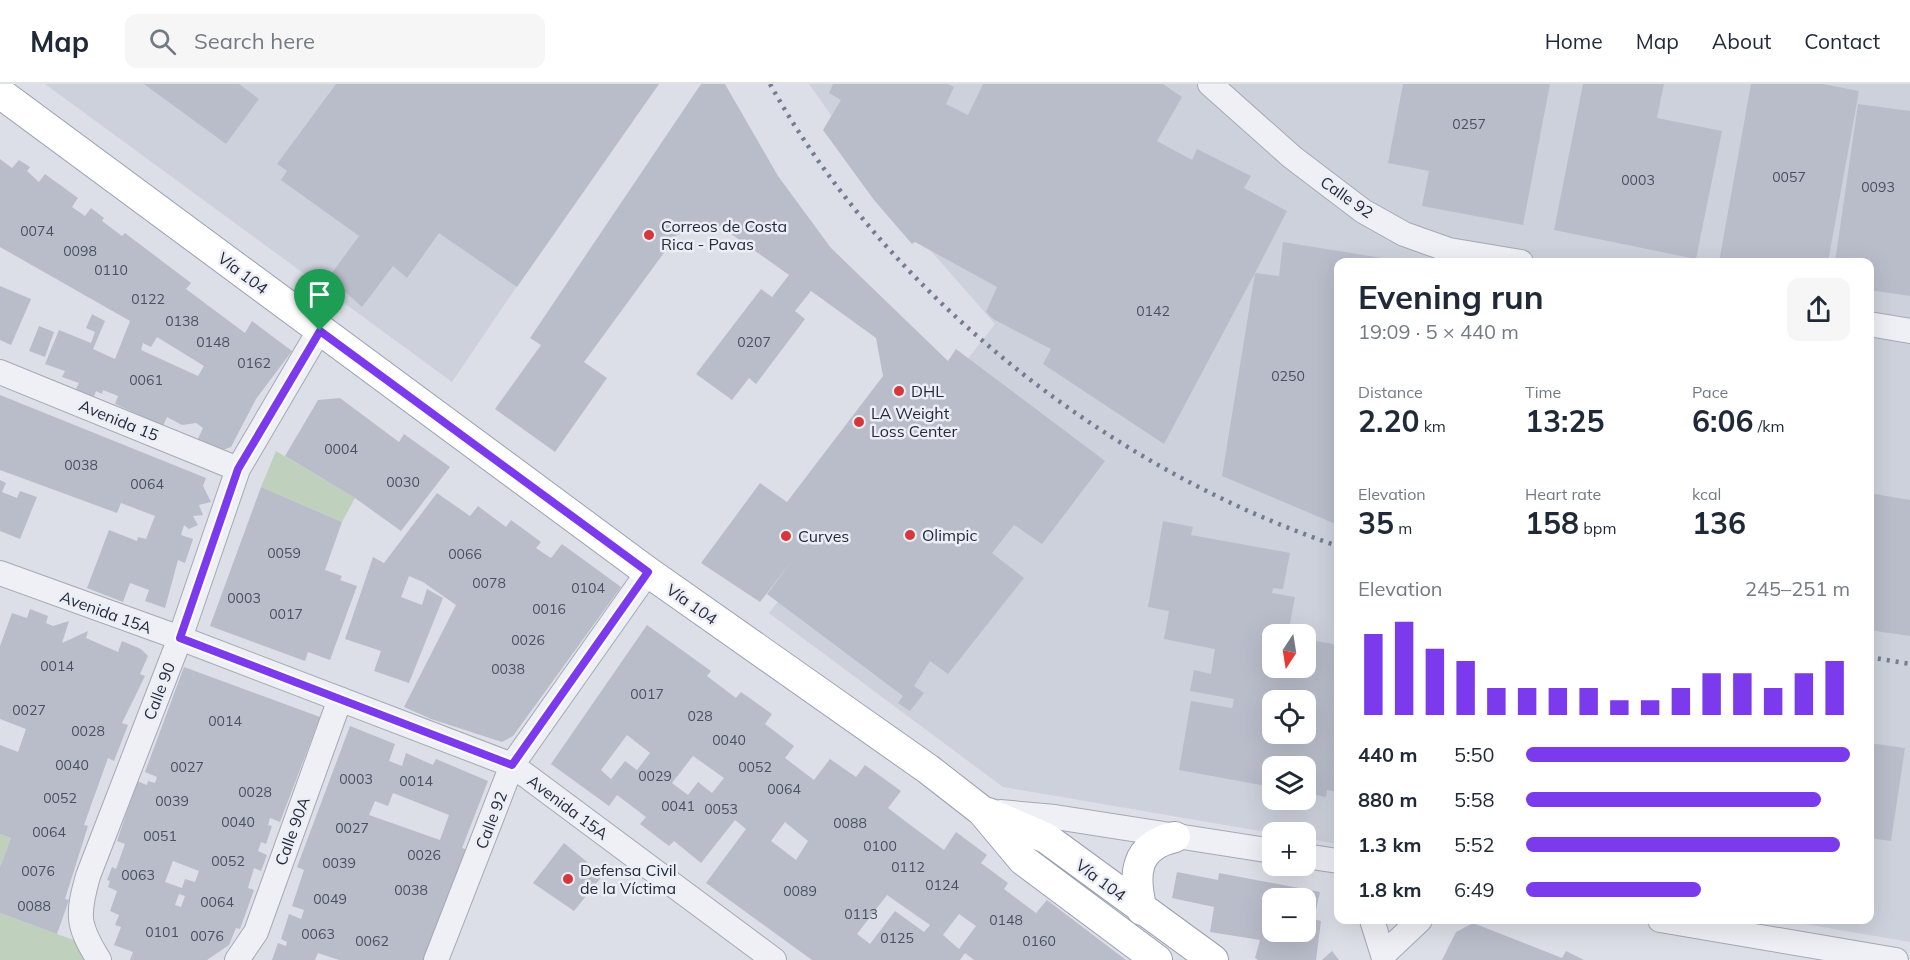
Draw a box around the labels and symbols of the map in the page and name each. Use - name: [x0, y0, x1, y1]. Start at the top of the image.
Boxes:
- house number: 0257: [1452, 115, 1486, 133]
- house number: 0057: [1772, 168, 1806, 186]
- house number: 0003: [1621, 171, 1655, 189]
- street label: Calle 92: [1317, 172, 1377, 222]
- house number: 0093: [1861, 178, 1895, 196]
- place label: Correos de Costa Rica - Pavas: [661, 216, 787, 254]
- house number: 0074: [20, 222, 54, 240]
- marker: Correos de Costa Rica - Pavas: [642, 228, 656, 242]
- house number: 0098: [63, 242, 97, 260]
- street label: Vía 104: [214, 248, 272, 299]
- house number: 0110: [94, 261, 128, 279]
- pin: [294, 269, 345, 331]
- house number: 0122: [131, 290, 165, 308]
- house number: 0142: [1136, 302, 1170, 320]
- house number: 0138: [165, 312, 199, 330]
- house number: 0148: [196, 333, 230, 351]
- house number: 0207: [737, 333, 771, 351]
- house number: 0162: [237, 354, 271, 372]
- house number: 0250: [1271, 367, 1305, 385]
- house number: 0061: [129, 371, 163, 389]
- place label: DHL: [911, 381, 944, 401]
- marker: DHL: [892, 384, 906, 398]
- street label: Avenida 15: [76, 395, 162, 445]
- place label: LA Weight Loss Center: [871, 403, 958, 441]
- marker: LA Weight Loss Center: [852, 415, 866, 429]
- house number: 0004: [324, 440, 358, 458]
- house number: 0038: [64, 456, 98, 474]
- house number: 0030: [386, 473, 420, 491]
- house number: 0064: [130, 475, 164, 493]
- place label: Olimpic: [922, 525, 977, 545]
- place label: Curves: [798, 526, 849, 546]
- marker: Olimpic: [903, 528, 917, 542]
- marker: Curves: [779, 529, 793, 543]
- house number: 0059: [267, 544, 301, 562]
- house number: 0066: [448, 545, 482, 563]
- house number: 0078: [472, 574, 506, 592]
- house number: 0104: [571, 579, 605, 597]
- street label: Vía 104: [663, 579, 722, 629]
- street label: Avenida 15A: [57, 586, 155, 638]
- house number: 0003: [227, 589, 261, 607]
- house number: 0016: [532, 600, 566, 618]
- house number: 0017: [269, 605, 303, 623]
- north arrow: [1262, 624, 1316, 678]
- house number: 0026: [511, 631, 545, 649]
- house number: 0014: [40, 657, 74, 675]
- street label: Calle 90: [139, 659, 179, 723]
- house number: 0038: [491, 660, 525, 678]
- house number: 0017: [630, 685, 664, 703]
- house number: 0027: [12, 701, 46, 719]
- house number: 028: [687, 707, 713, 725]
- house number: 0014: [208, 712, 242, 730]
- house number: 0028: [71, 722, 105, 740]
- house number: 0040: [712, 731, 746, 749]
- house number: 0040: [55, 756, 89, 774]
- house number: 0027: [170, 758, 204, 776]
- house number: 0052: [738, 758, 772, 776]
- house number: 0029: [638, 767, 672, 785]
- house number: 0003: [339, 770, 373, 788]
- street label: Avenida 15A: [524, 770, 613, 844]
- house number: 0014: [399, 772, 433, 790]
- house number: 0064: [767, 780, 801, 798]
- house number: 0028: [238, 783, 272, 801]
- street label: Calle 92: [471, 788, 511, 852]
- house number: 0052: [43, 789, 77, 807]
- house number: 0039: [155, 792, 189, 810]
- street label: Calle 90A: [270, 794, 314, 868]
- house number: 0041: [661, 797, 695, 815]
- house number: 0053: [704, 800, 738, 818]
- house number: 0040: [221, 813, 255, 831]
- house number: 0088: [833, 814, 867, 832]
- house number: 0027: [335, 819, 369, 837]
- house number: 0064: [32, 823, 66, 841]
- house number: 0051: [143, 827, 177, 845]
- house number: 0100: [863, 837, 897, 855]
- house number: 0026: [407, 846, 441, 864]
- house number: 0052: [211, 852, 245, 870]
- house number: 0039: [322, 854, 356, 872]
- street label: Vía 104: [1072, 855, 1130, 906]
- house number: 0112: [891, 858, 925, 876]
- place label: Defensa Civil de la Víctima: [580, 860, 677, 898]
- house number: 0076: [21, 862, 55, 880]
- house number: 0063: [121, 866, 155, 884]
- marker: Defensa Civil de la Víctima: [561, 872, 575, 886]
- house number: 0124: [925, 876, 959, 894]
- house number: 0038: [394, 881, 428, 899]
- house number: 0089: [783, 882, 817, 900]
- house number: 0049: [313, 890, 347, 908]
- house number: 0064: [200, 893, 234, 911]
- house number: 0088: [17, 897, 51, 915]
- house number: 0113: [844, 905, 878, 923]
- house number: 0148: [989, 911, 1023, 929]
- house number: 0101: [145, 923, 179, 941]
- house number: 0063: [301, 925, 335, 943]
- house number: 0076: [190, 927, 224, 945]
- house number: 0125: [880, 929, 914, 947]
- house number: 0062: [355, 932, 389, 950]
- house number: 0160: [1022, 932, 1056, 950]

